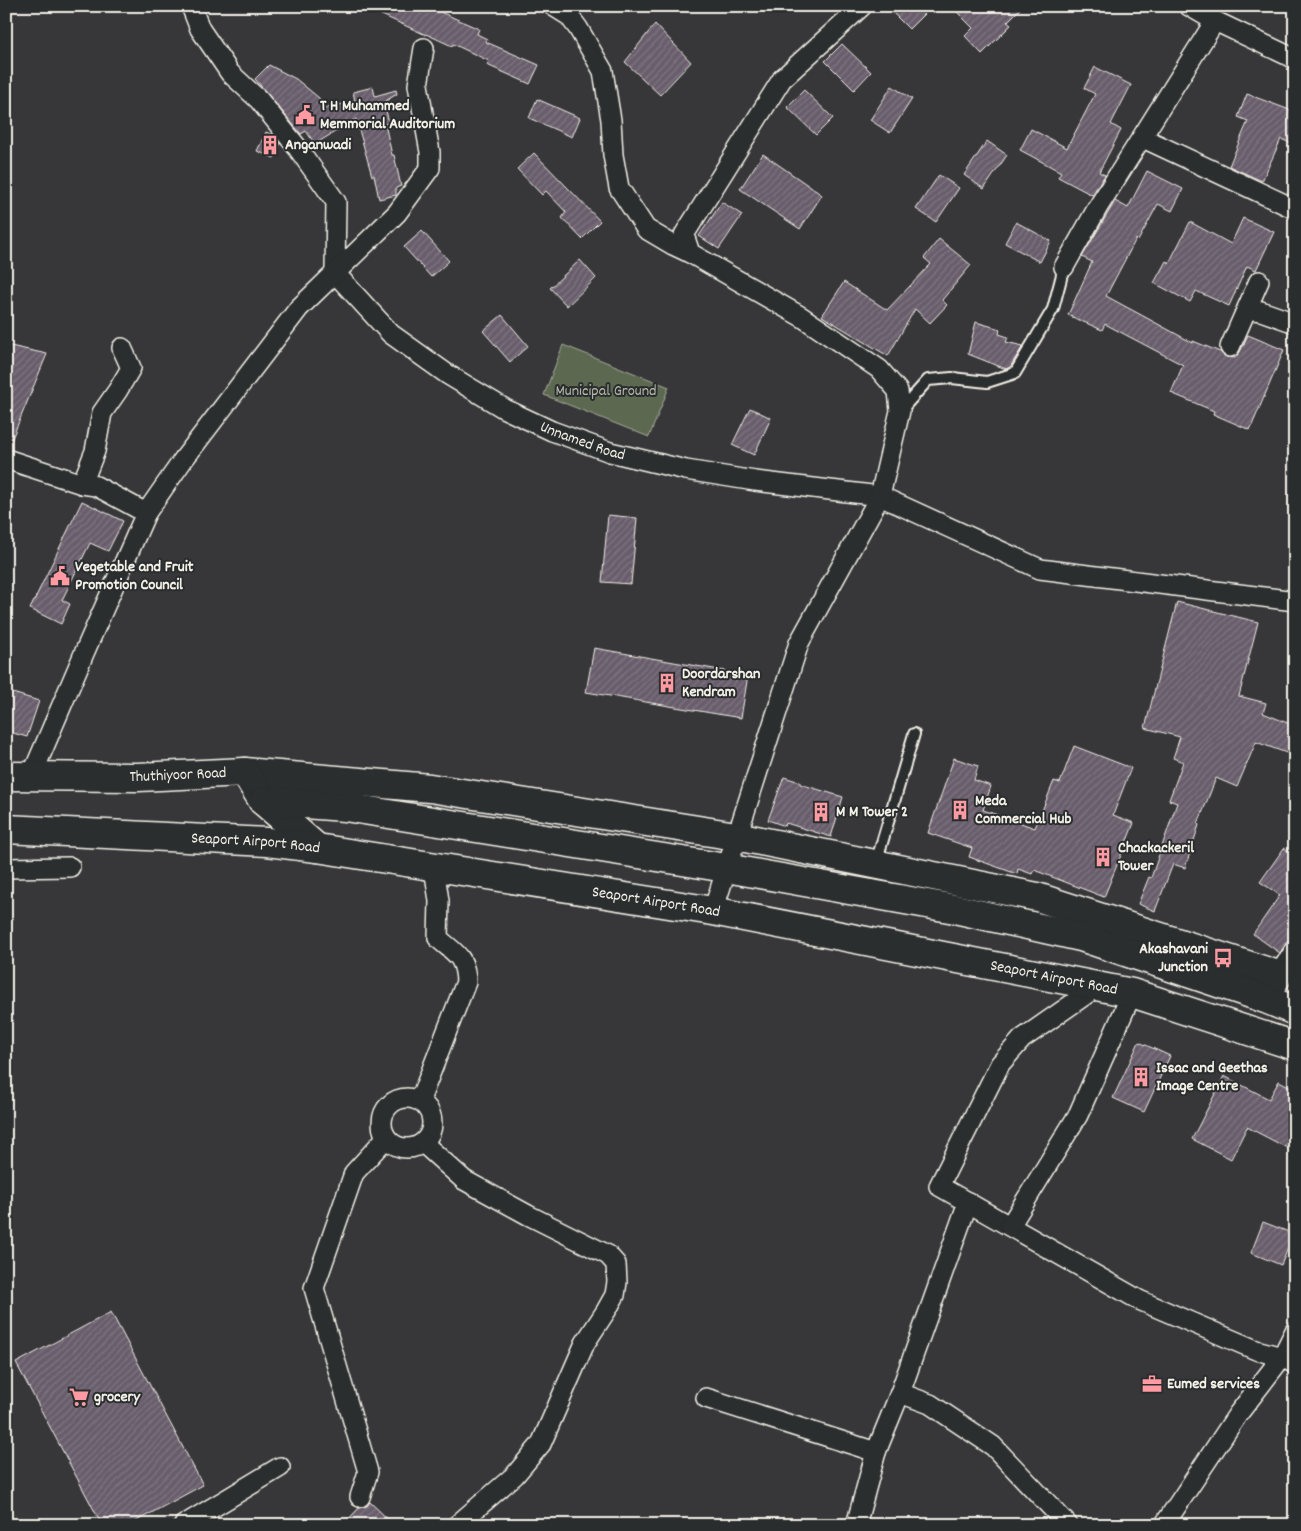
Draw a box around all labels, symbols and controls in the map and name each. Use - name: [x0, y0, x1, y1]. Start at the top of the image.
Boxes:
- place label: T H Muhammed Memmorial Auditorium: [320, 95, 455, 136]
- public building icon: T H Muhammed Memmorial Auditorium: [294, 104, 316, 126]
- building icon: Anganwadi: [259, 134, 281, 156]
- place label: Anganwadi: [285, 134, 351, 157]
- park label: Municipal Ground: [555, 380, 657, 403]
- street label: Unnamed Road: [536, 415, 627, 467]
- place label: Vegetable and Fruit Promotion Council: [75, 556, 194, 597]
- public building icon: Vegetable and Fruit Promotion Council: [49, 565, 71, 587]
- place label: Doordarshan Kendram: [682, 663, 760, 704]
- building icon: Doordarshan Kendram: [656, 672, 678, 694]
- street label: Thuthiyoor Road: [129, 761, 227, 789]
- place label: Meda Commercial Hub: [975, 790, 1071, 831]
- building icon: Meda Commercial Hub: [949, 799, 971, 821]
- building icon: M M Tower 2: [810, 801, 832, 823]
- place label: M M Tower 2: [836, 801, 908, 824]
- street label: Seaport Airport Road: [191, 827, 321, 860]
- place label: Chackackeril Tower: [1118, 837, 1194, 878]
- building icon: Chackackeril Tower: [1092, 846, 1114, 868]
- street label: Seaport Airport Road: [590, 880, 722, 924]
- place label: Akashavani Junction: [1139, 938, 1208, 979]
- bus stop icon: Akashavani Junction: [1212, 947, 1234, 969]
- street label: Seaport Airport Road: [988, 954, 1120, 1001]
- place label: Issac and Geethas Image Centre: [1156, 1057, 1268, 1098]
- building icon: Issac and Geethas Image Centre: [1130, 1066, 1152, 1088]
- office icon: Eumed services: [1141, 1373, 1163, 1395]
- place label: Eumed services: [1167, 1373, 1260, 1396]
- supermarket icon: grocery: [68, 1386, 90, 1408]
- place label: grocery: [94, 1386, 141, 1409]

